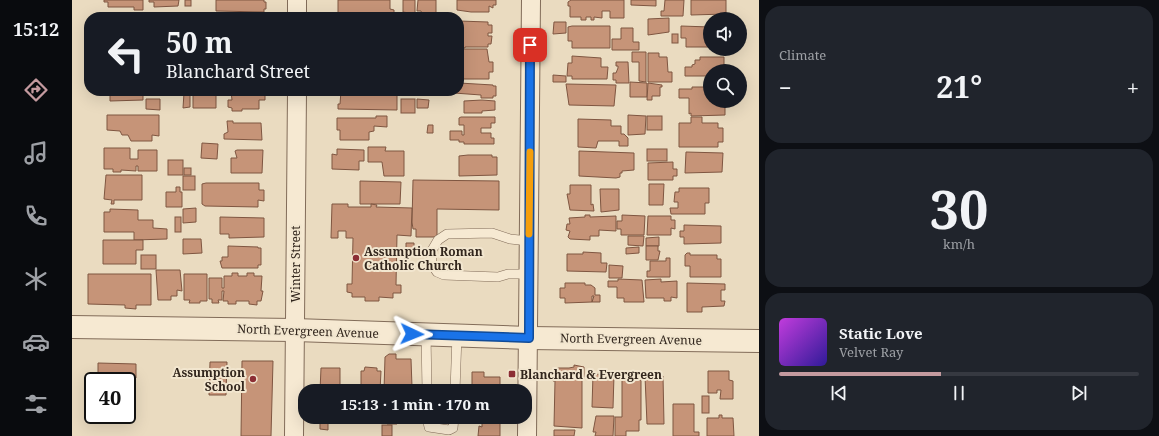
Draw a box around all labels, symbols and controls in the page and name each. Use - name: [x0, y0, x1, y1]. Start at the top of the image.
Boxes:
- map controls: [703, 12, 747, 108]
- button: sound: [703, 12, 747, 56]
- text: 15:12: [13, 17, 59, 41]
- text: 50 m: [166, 23, 233, 61]
- icon: left: [100, 28, 152, 80]
- pin: [513, 28, 547, 62]
- icon: arrive: [519, 34, 541, 56]
- text: Climate: [779, 46, 826, 64]
- text: Blanchard Street: [166, 59, 310, 83]
- button: search: [703, 64, 747, 108]
- text: 21°: [936, 66, 982, 107]
- text: −: [779, 72, 792, 102]
- text: +: [1127, 72, 1139, 102]
- icon: directions: [22, 76, 50, 104]
- icon: music: [22, 139, 50, 167]
- text: 30: [930, 173, 988, 244]
- icon: phone: [22, 202, 50, 230]
- street label: Winter Street: [287, 225, 304, 303]
- text: km/h: [943, 235, 975, 253]
- place label: Assumption Roman Catholic Church: [364, 243, 483, 274]
- marker: Assumption Roman Catholic Church: [351, 253, 361, 263]
- icon: climate: [22, 265, 50, 293]
- position arrow: [391, 313, 433, 355]
- street label: North Evergreen Avenue: [237, 320, 379, 342]
- text: Static Love: [839, 323, 923, 343]
- icon: car: [22, 328, 50, 356]
- street label: North Evergreen Avenue: [560, 329, 702, 349]
- text: Velvet Ray: [839, 343, 903, 361]
- place label: Assumption School: [172, 364, 246, 395]
- place label: Blanchard & Evergreen: [520, 366, 662, 383]
- marker: Blanchard & Evergreen: [507, 369, 517, 379]
- speed limit sign: 40: [84, 372, 136, 424]
- marker: Assumption School: [248, 374, 258, 384]
- icon: previous: [828, 382, 850, 404]
- icon: pause: [948, 382, 970, 404]
- icon: next: [1068, 382, 1090, 404]
- icon: filters: [22, 390, 50, 418]
- text: 15:13 · 1 min · 170 m: [340, 394, 490, 414]

